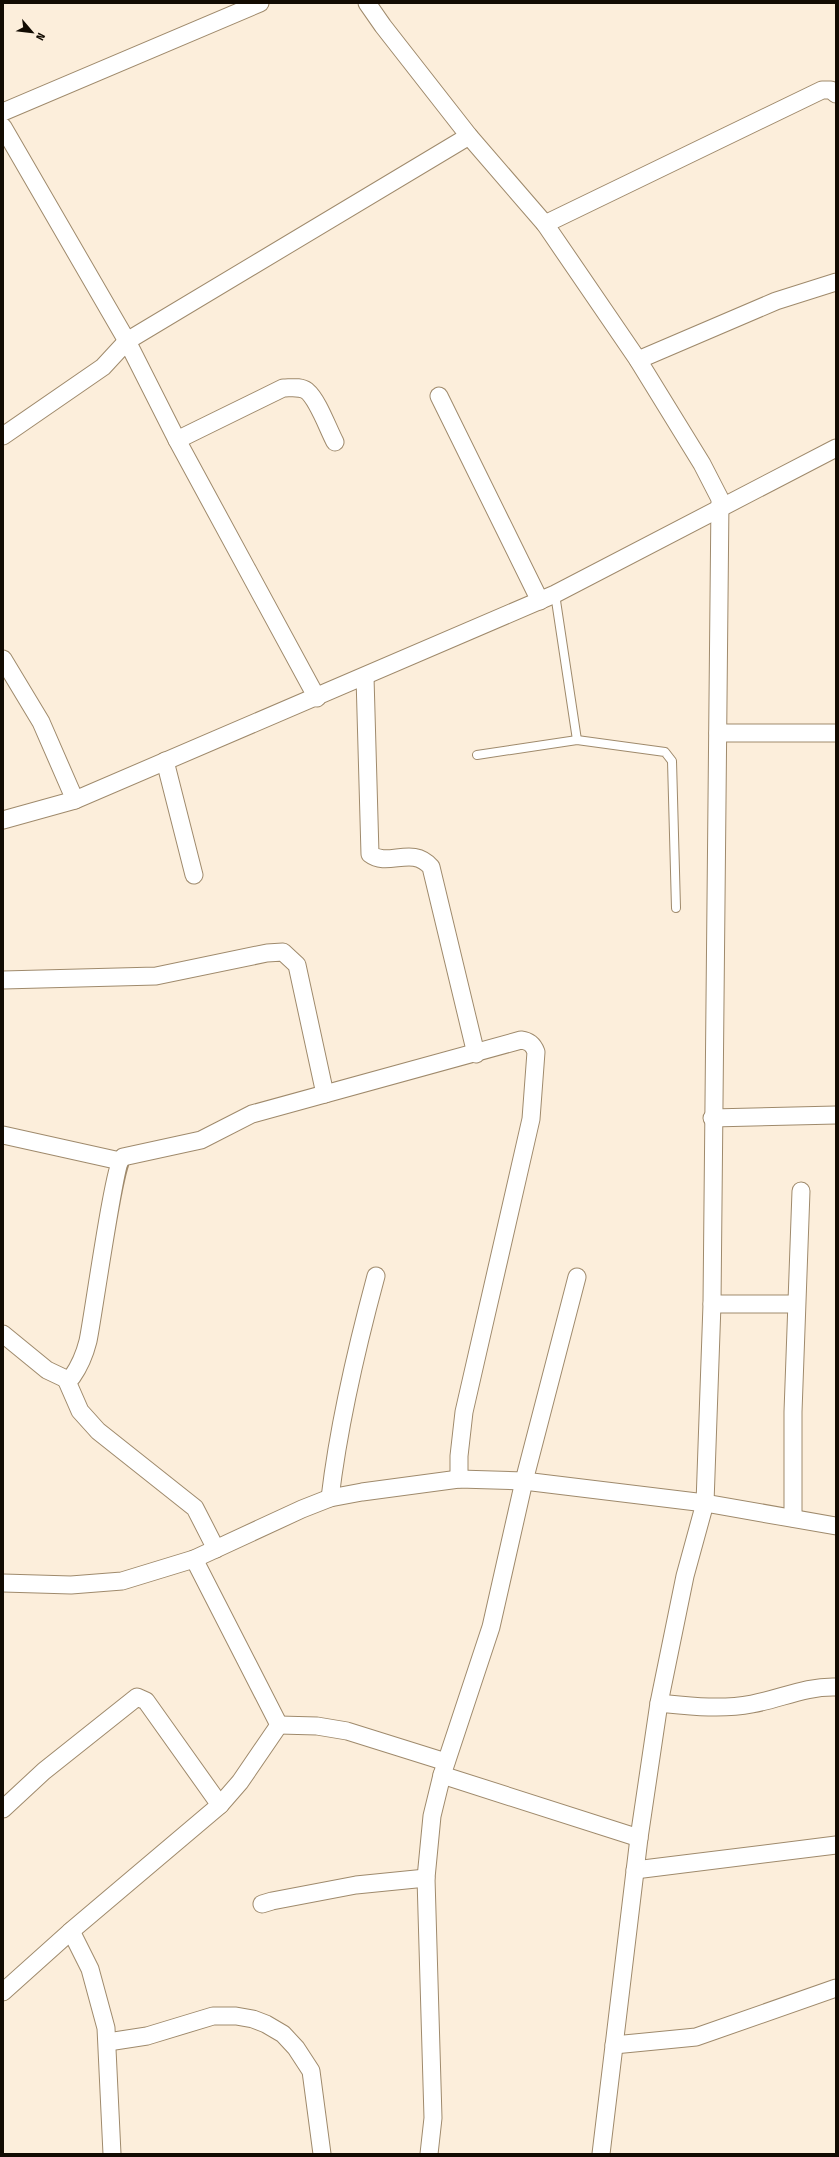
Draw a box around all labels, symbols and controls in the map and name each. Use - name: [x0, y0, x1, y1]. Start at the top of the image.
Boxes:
- north arrow: [12, 12, 52, 52]
- text: N: [33, 30, 48, 42]

